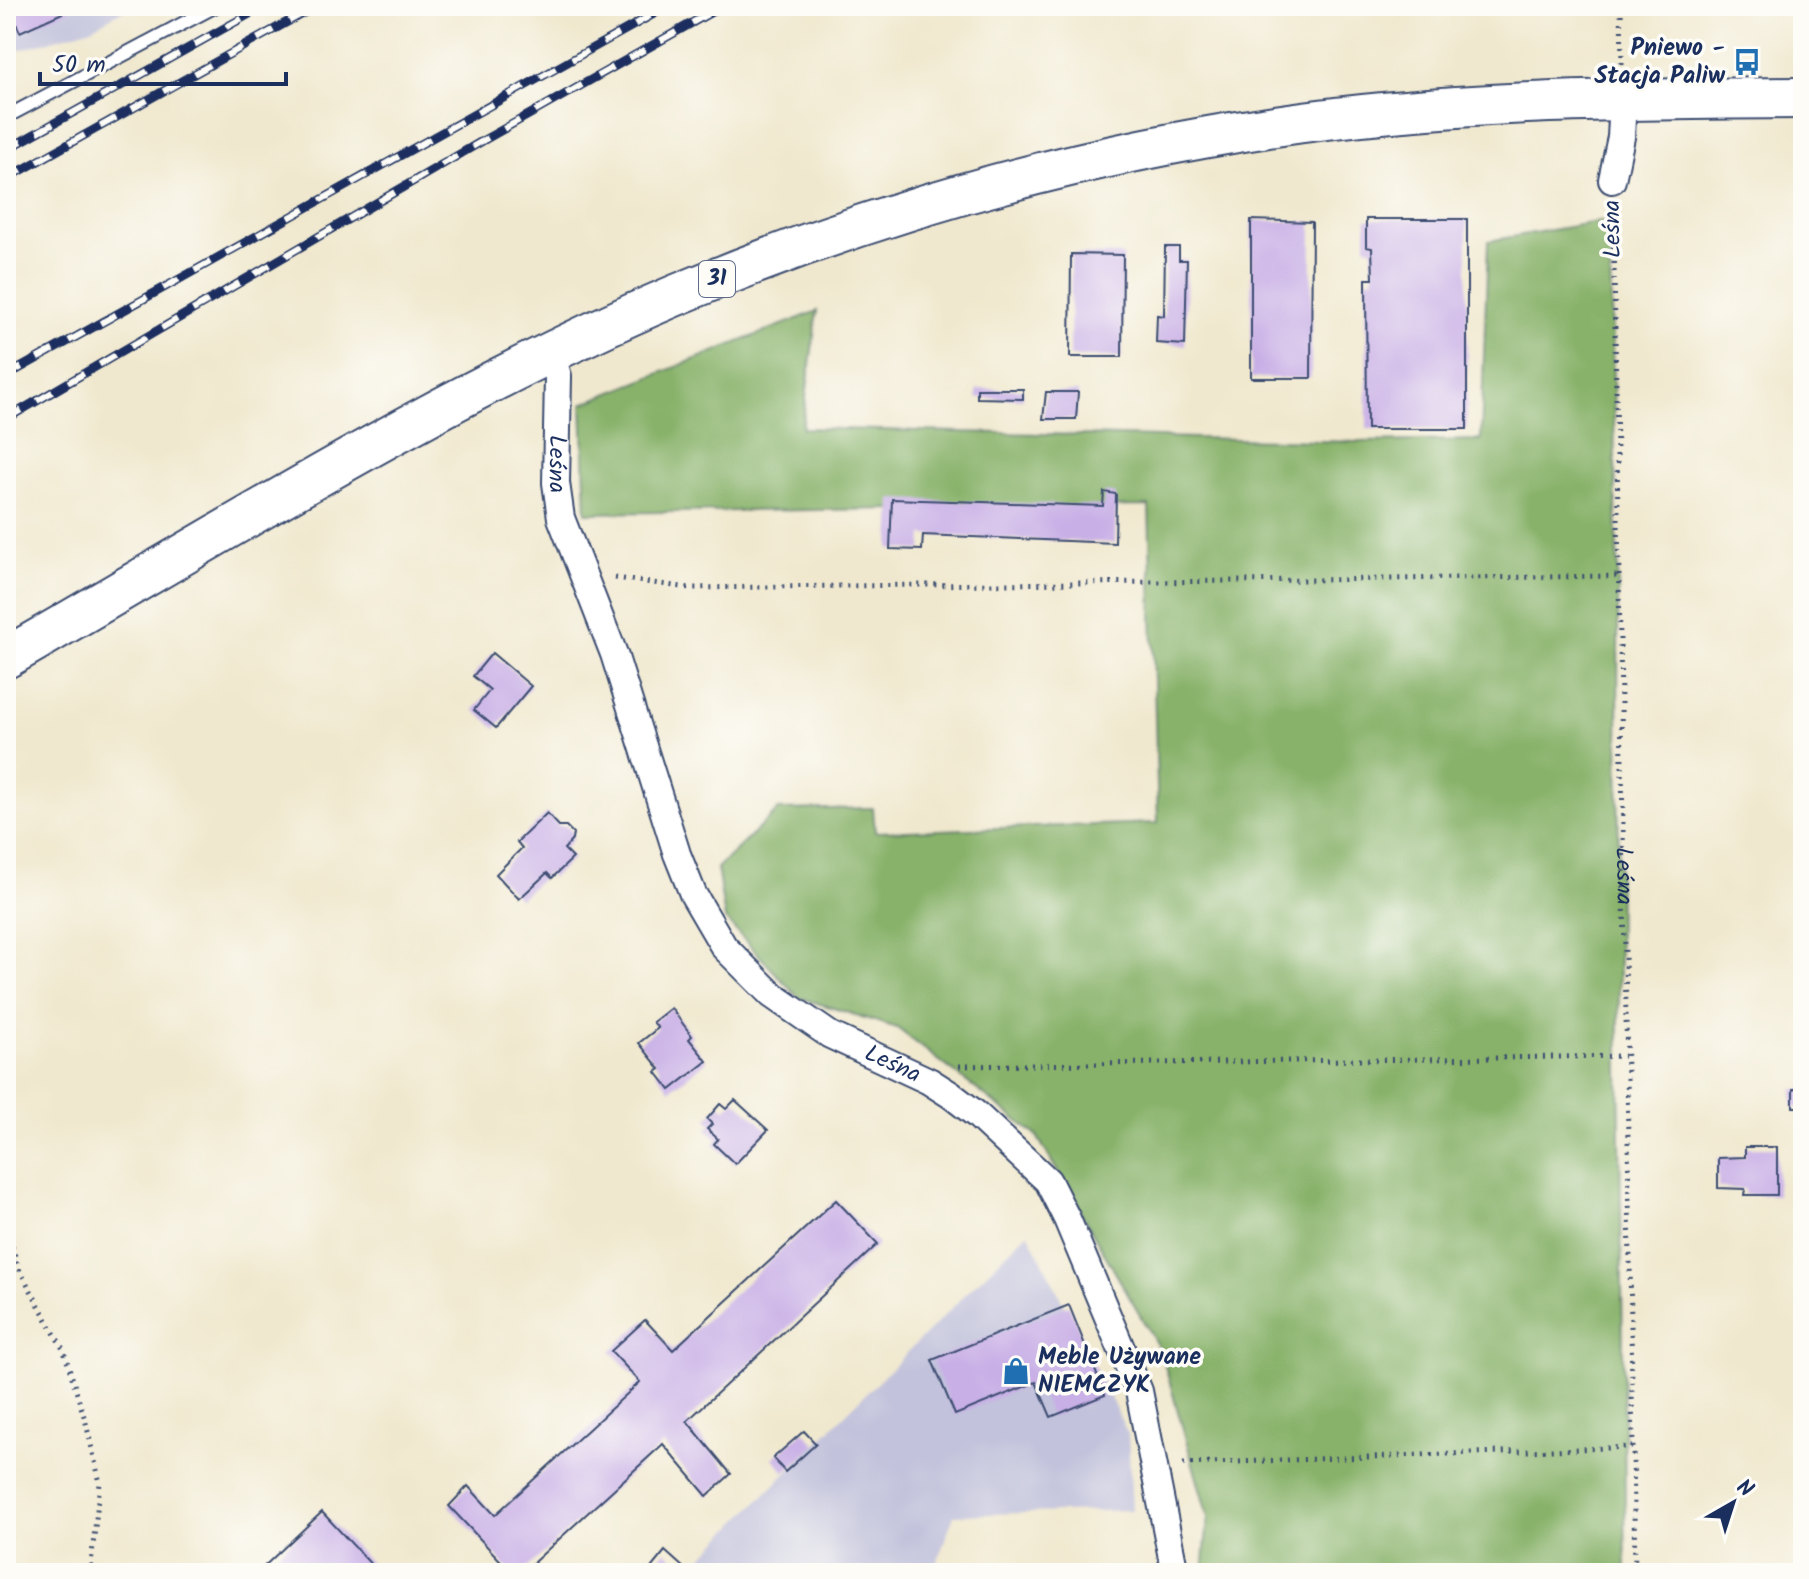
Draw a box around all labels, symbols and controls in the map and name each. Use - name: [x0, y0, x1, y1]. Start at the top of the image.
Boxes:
- place label: Pniewo - Stacja Paliw: [1594, 29, 1726, 96]
- scale bar: [40, 36, 286, 86]
- text: 50 m: [52, 46, 106, 85]
- bus stop icon: Pniewo - Stacja Paliw: [1732, 47, 1762, 77]
- street label: Leśna: [1593, 200, 1633, 258]
- road number: 31: [699, 261, 735, 297]
- street label: Leśna: [537, 434, 577, 496]
- street label: Leśna: [1604, 846, 1644, 905]
- street label: Leśna: [858, 1034, 927, 1094]
- place label: Meble Używane NIEMCZYK: [1038, 1338, 1201, 1405]
- shop icon: Meble Używane NIEMCZYK: [1001, 1356, 1031, 1386]
- north arrow: [1693, 1463, 1773, 1543]
- text: N: [1728, 1471, 1761, 1507]

